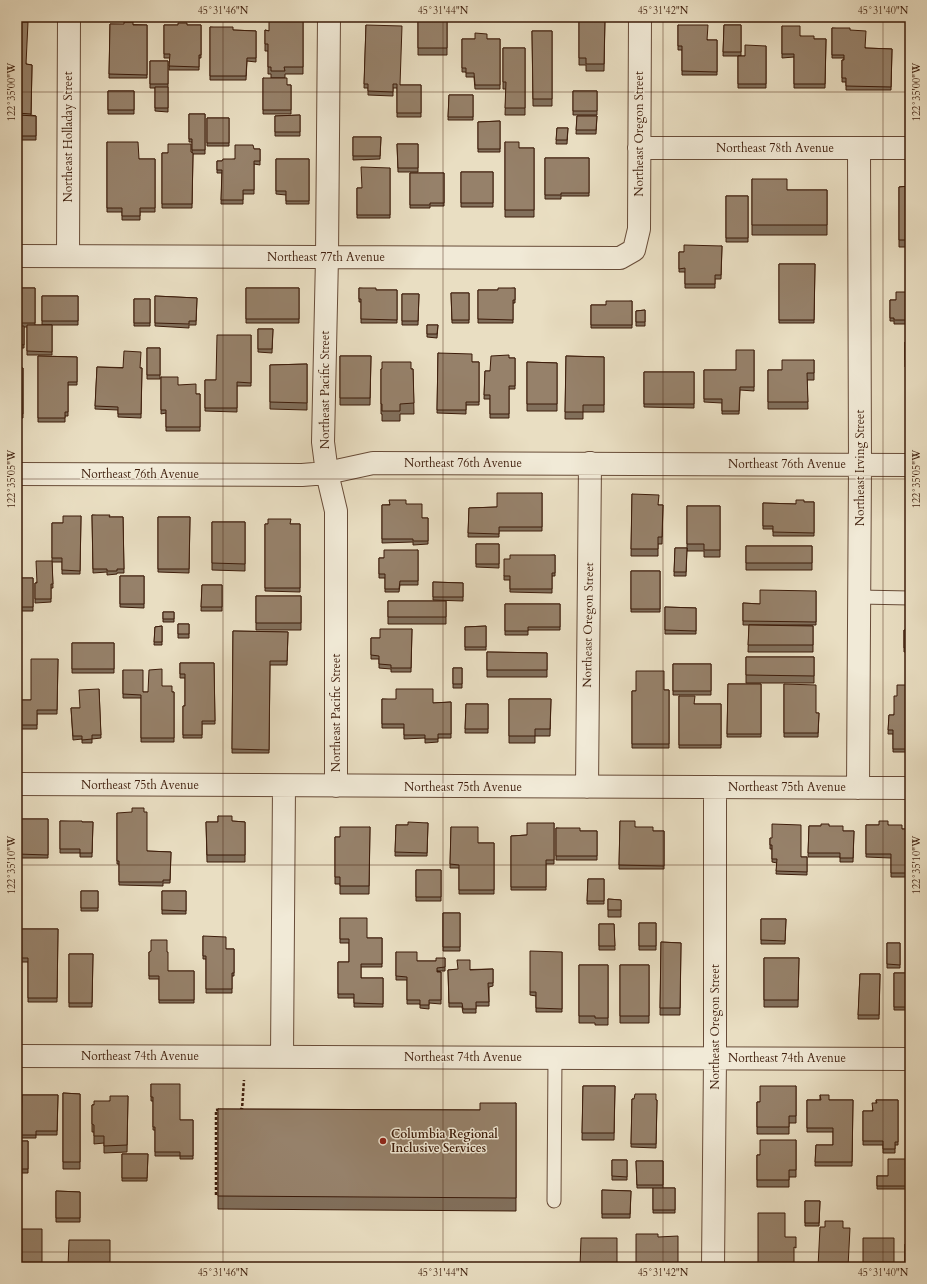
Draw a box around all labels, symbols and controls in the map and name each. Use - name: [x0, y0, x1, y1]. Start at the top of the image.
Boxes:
- text: 45°31'46"N: [198, 4, 249, 18]
- text: 45°31'44"N: [418, 4, 469, 18]
- text: 45°31'42"N: [638, 4, 689, 18]
- text: 45°31'40"N: [858, 4, 909, 18]
- text: 122°35'00"W: [5, 62, 19, 121]
- text: 122°35'00"W: [910, 62, 924, 121]
- street label: Northeast Holladay Street: [60, 71, 76, 202]
- street label: Northeast Oregon Street: [631, 71, 647, 197]
- street label: Northeast 78th Avenue: [716, 140, 834, 156]
- street label: Northeast 77th Avenue: [267, 249, 385, 265]
- street label: Northeast Pacific Street: [317, 331, 333, 449]
- street label: Northeast Irving Street: [852, 409, 868, 526]
- text: 122°35'05"W: [5, 449, 19, 508]
- text: 122°35'05"W: [910, 449, 924, 508]
- street label: Northeast 76th Avenue: [404, 455, 522, 471]
- street label: Northeast 76th Avenue: [728, 456, 846, 472]
- street label: Northeast 76th Avenue: [81, 466, 199, 482]
- street label: Northeast Oregon Street: [579, 562, 597, 688]
- street label: Northeast Pacific Street: [328, 654, 344, 772]
- street label: Northeast 75th Avenue: [81, 777, 199, 793]
- street label: Northeast 75th Avenue: [404, 779, 522, 795]
- street label: Northeast 75th Avenue: [728, 779, 846, 795]
- text: 122°35'10"W: [5, 835, 19, 894]
- text: 122°35'10"W: [910, 835, 924, 894]
- street label: Northeast Oregon Street: [707, 964, 723, 1090]
- street label: Northeast 74th Avenue: [81, 1048, 199, 1064]
- street label: Northeast 74th Avenue: [404, 1049, 522, 1065]
- street label: Northeast 74th Avenue: [728, 1050, 846, 1066]
- place label: Columbia Regional Inclusive Services: [391, 1126, 498, 1156]
- marker: Columbia Regional Inclusive Services: [378, 1136, 388, 1146]
- text: 45°31'46"N: [198, 1266, 249, 1280]
- text: 45°31'44"N: [418, 1266, 469, 1280]
- text: 45°31'42"N: [638, 1266, 689, 1280]
- text: 45°31'40"N: [858, 1266, 909, 1280]

